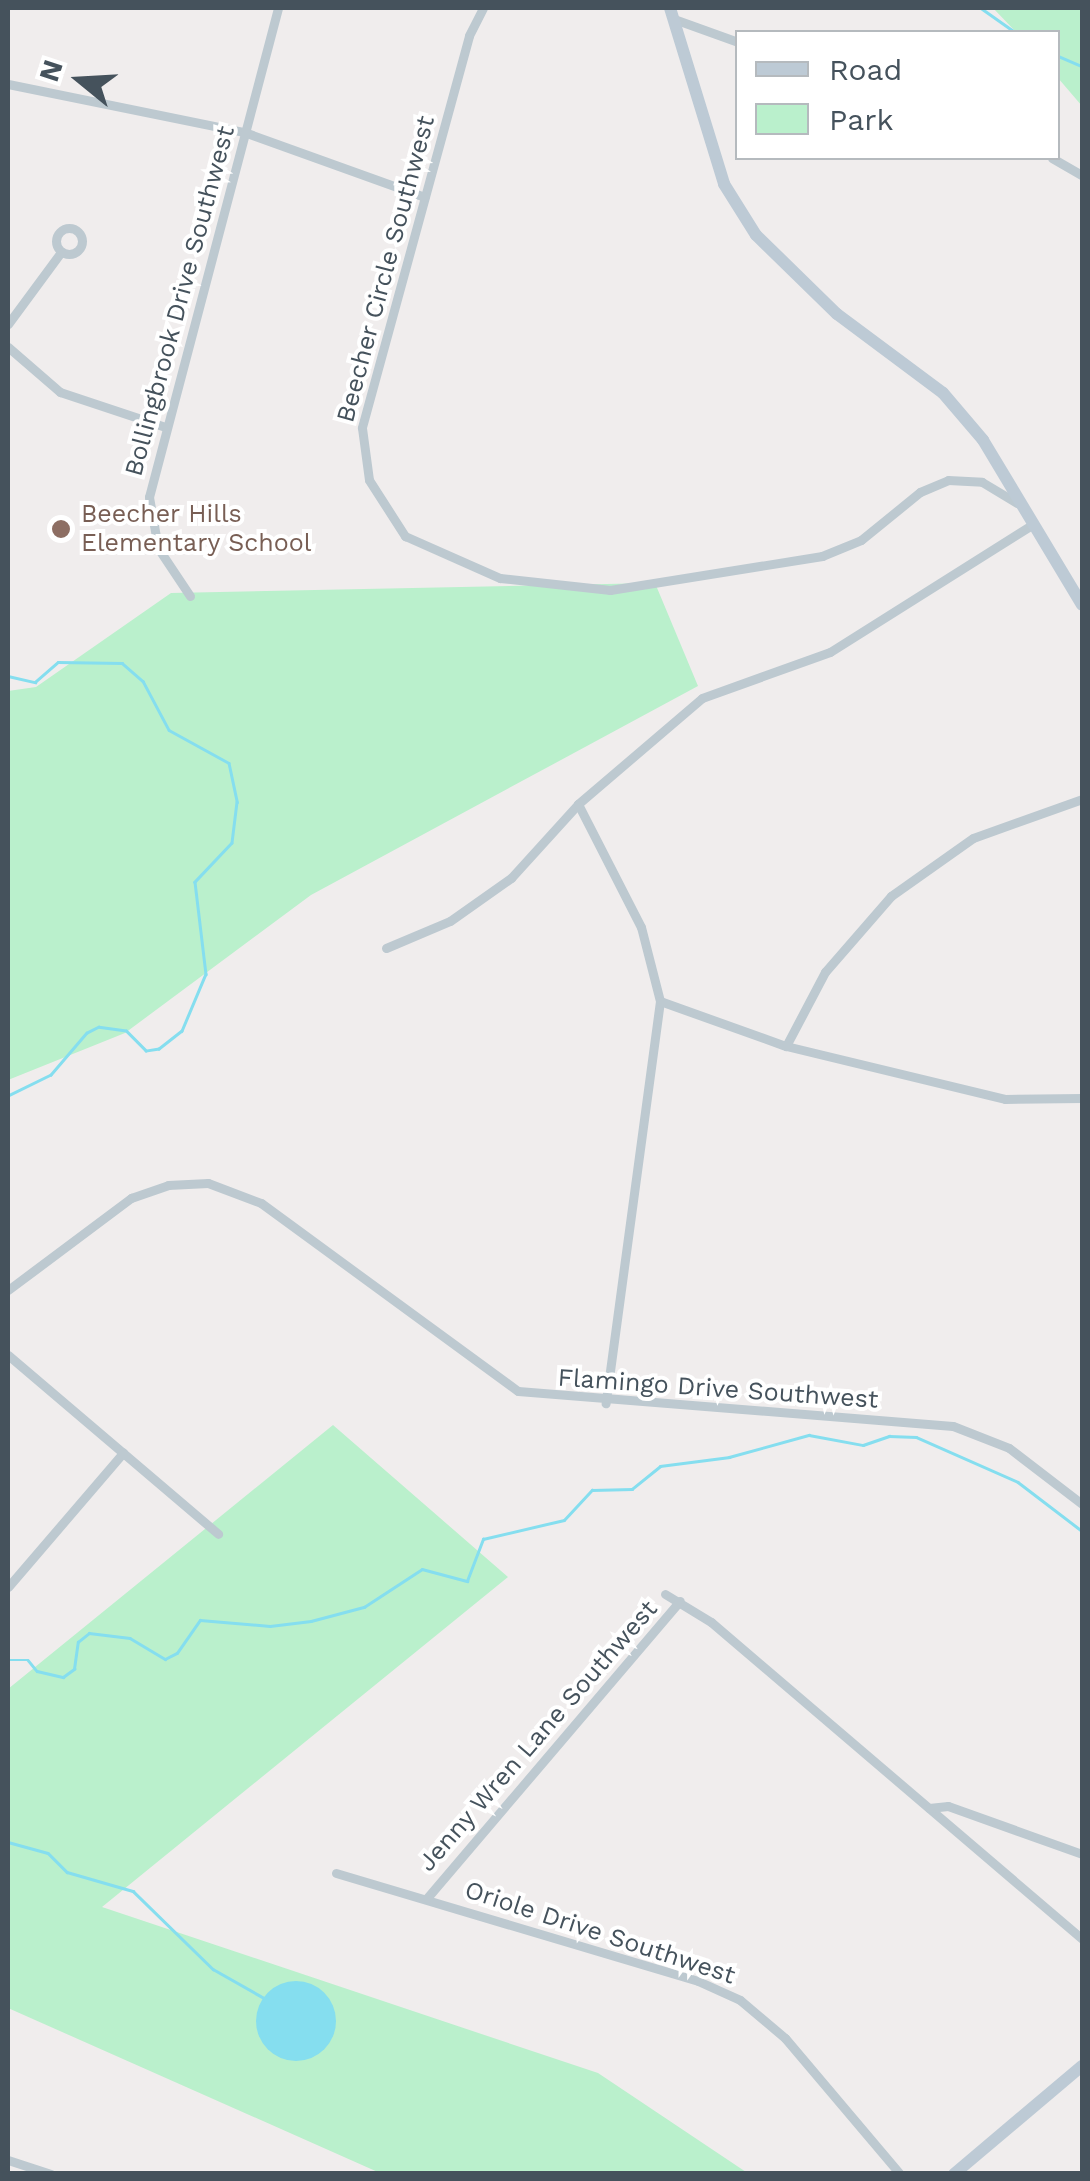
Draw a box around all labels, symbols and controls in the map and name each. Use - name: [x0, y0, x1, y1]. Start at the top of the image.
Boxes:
- north arrow: [30, 30, 130, 130]
- legend: [735, 30, 1060, 160]
- text: Road: [829, 52, 902, 87]
- text: N: [32, 56, 70, 86]
- text: Park: [829, 102, 894, 137]
- street label: Beecher Circle Southwest: [331, 112, 441, 426]
- street label: Bollingbrook Drive Southwest: [119, 122, 241, 480]
- place label: Beecher Hills Elementary School: [81, 500, 312, 559]
- marker: Beecher Hills Elementary School: [50, 518, 72, 540]
- street label: Flamingo Drive Southwest: [557, 1363, 879, 1415]
- street label: Jenny Wren Lane Southwest: [412, 1594, 664, 1878]
- street label: Oriole Drive Southwest: [461, 1875, 739, 1991]

